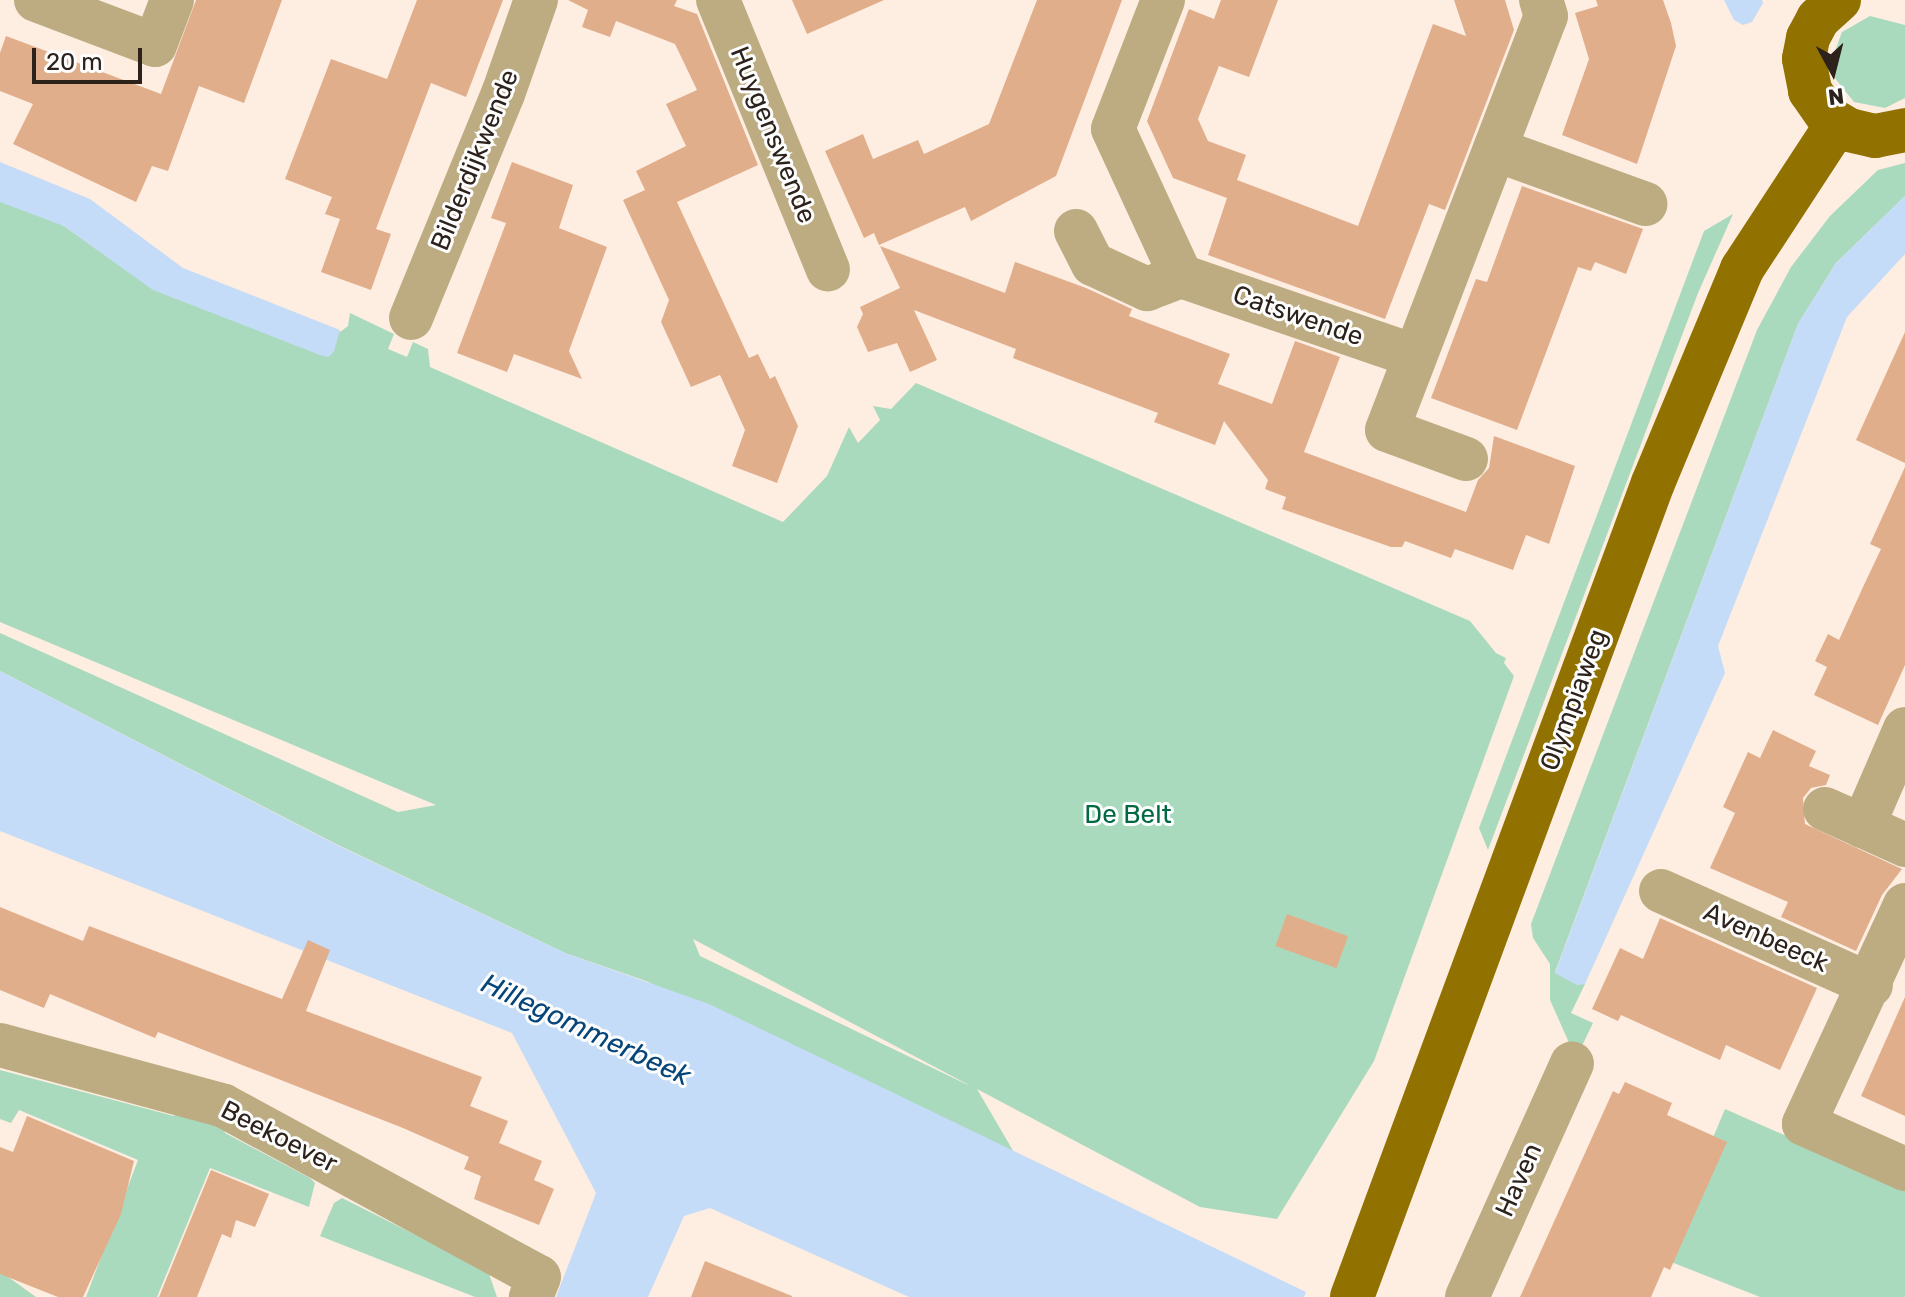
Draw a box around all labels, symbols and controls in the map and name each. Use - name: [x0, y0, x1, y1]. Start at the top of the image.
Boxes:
- scale bar: [36, 32, 146, 82]
- north arrow: [1793, 32, 1873, 112]
- street label: Huygenswende: [723, 42, 823, 228]
- text: 20 m: [46, 48, 103, 76]
- street label: Bilderdijkwende: [425, 65, 525, 255]
- text: N: [1826, 82, 1845, 111]
- street label: Catswende: [1229, 279, 1367, 353]
- street label: Olympiaweg: [1534, 625, 1614, 775]
- park label: De Belt: [1084, 799, 1172, 831]
- street label: Avenbeeck: [1699, 897, 1833, 979]
- water label: Hillegommerbeek: [476, 967, 696, 1093]
- street label: Beekoever: [215, 1094, 343, 1180]
- street label: Haven: [1489, 1139, 1549, 1221]

